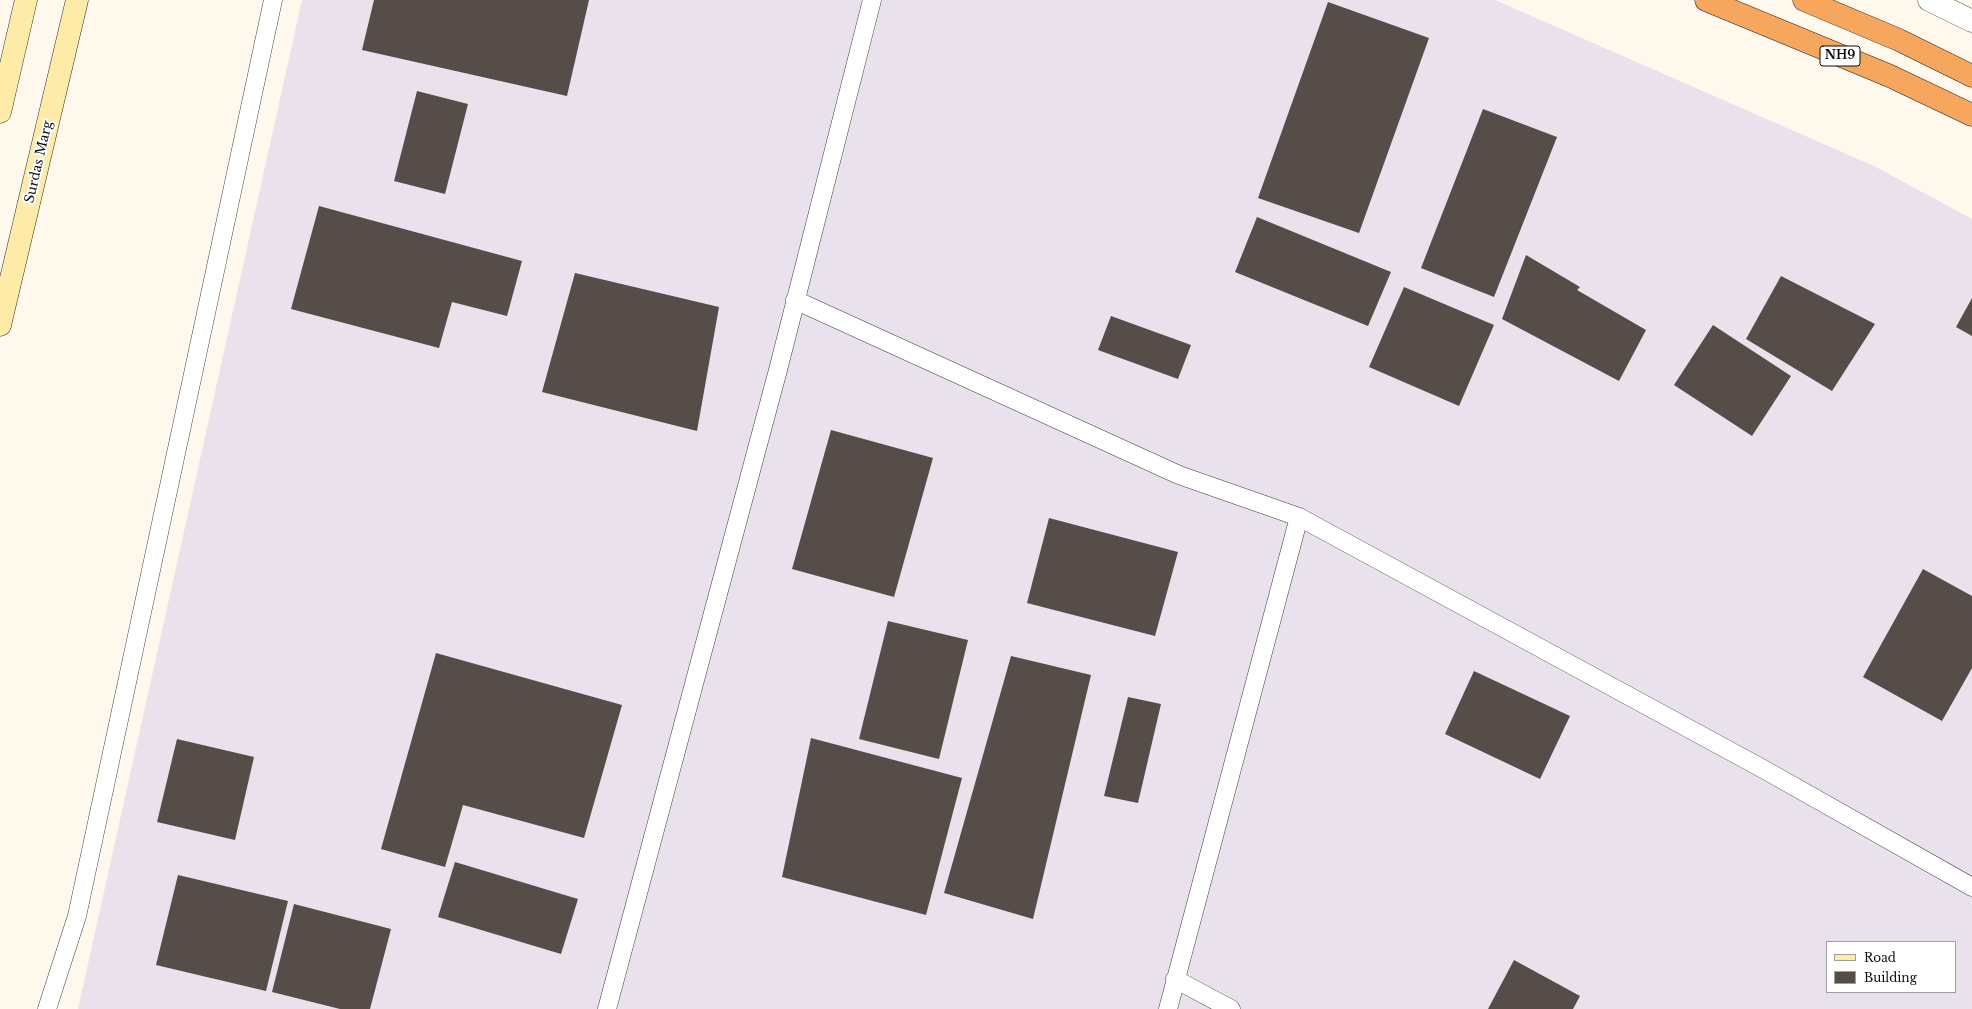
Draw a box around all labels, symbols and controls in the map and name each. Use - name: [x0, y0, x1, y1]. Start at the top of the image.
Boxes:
- road number: NH9: [1820, 46, 1860, 66]
- street label: Surdas Marg: [22, 119, 56, 205]
- legend: [1826, 941, 1956, 993]
- text: Road: [1864, 950, 1896, 965]
- text: Building: [1864, 970, 1917, 985]

